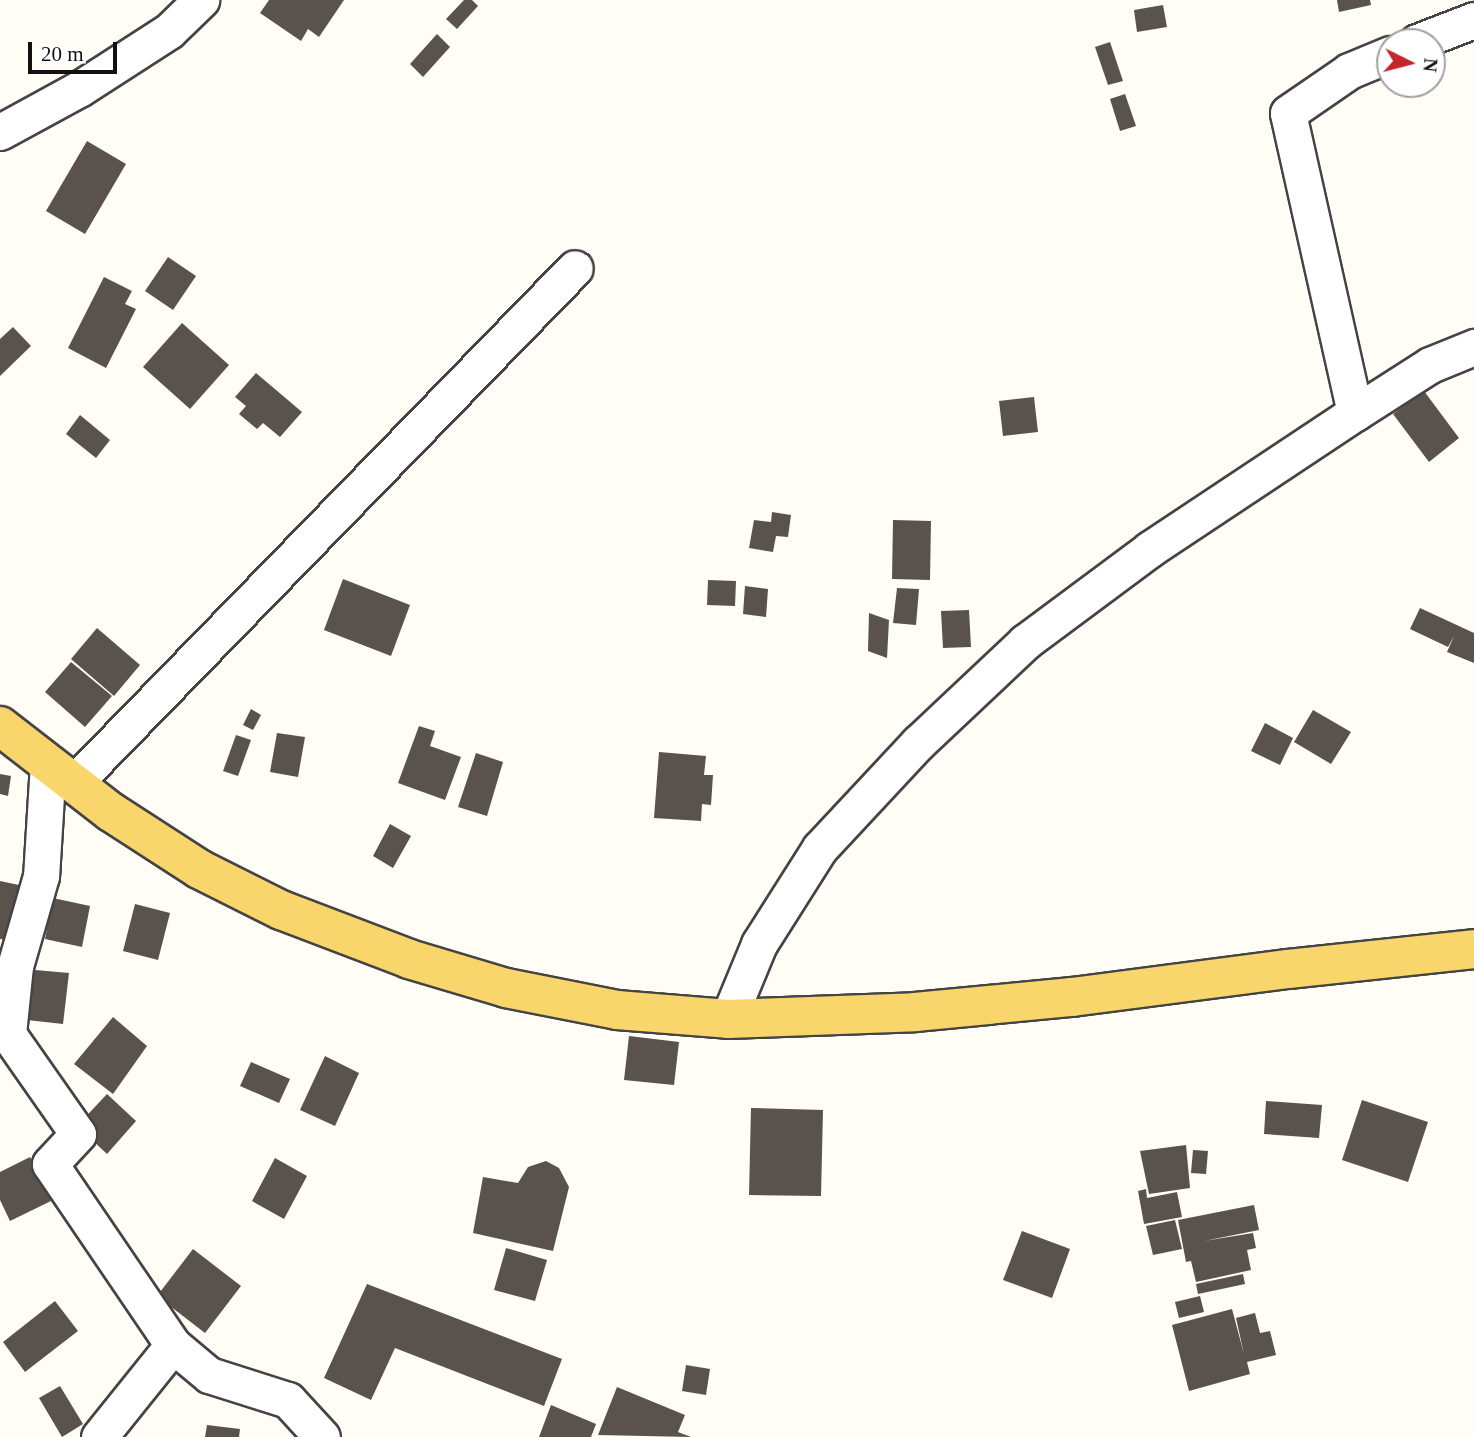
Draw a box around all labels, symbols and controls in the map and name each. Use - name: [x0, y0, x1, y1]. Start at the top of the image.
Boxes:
- scale bar: [32, 28, 121, 72]
- north arrow: [1376, 28, 1446, 98]
- text: 20 m: [41, 42, 84, 66]
- text: N: [1419, 57, 1442, 73]

